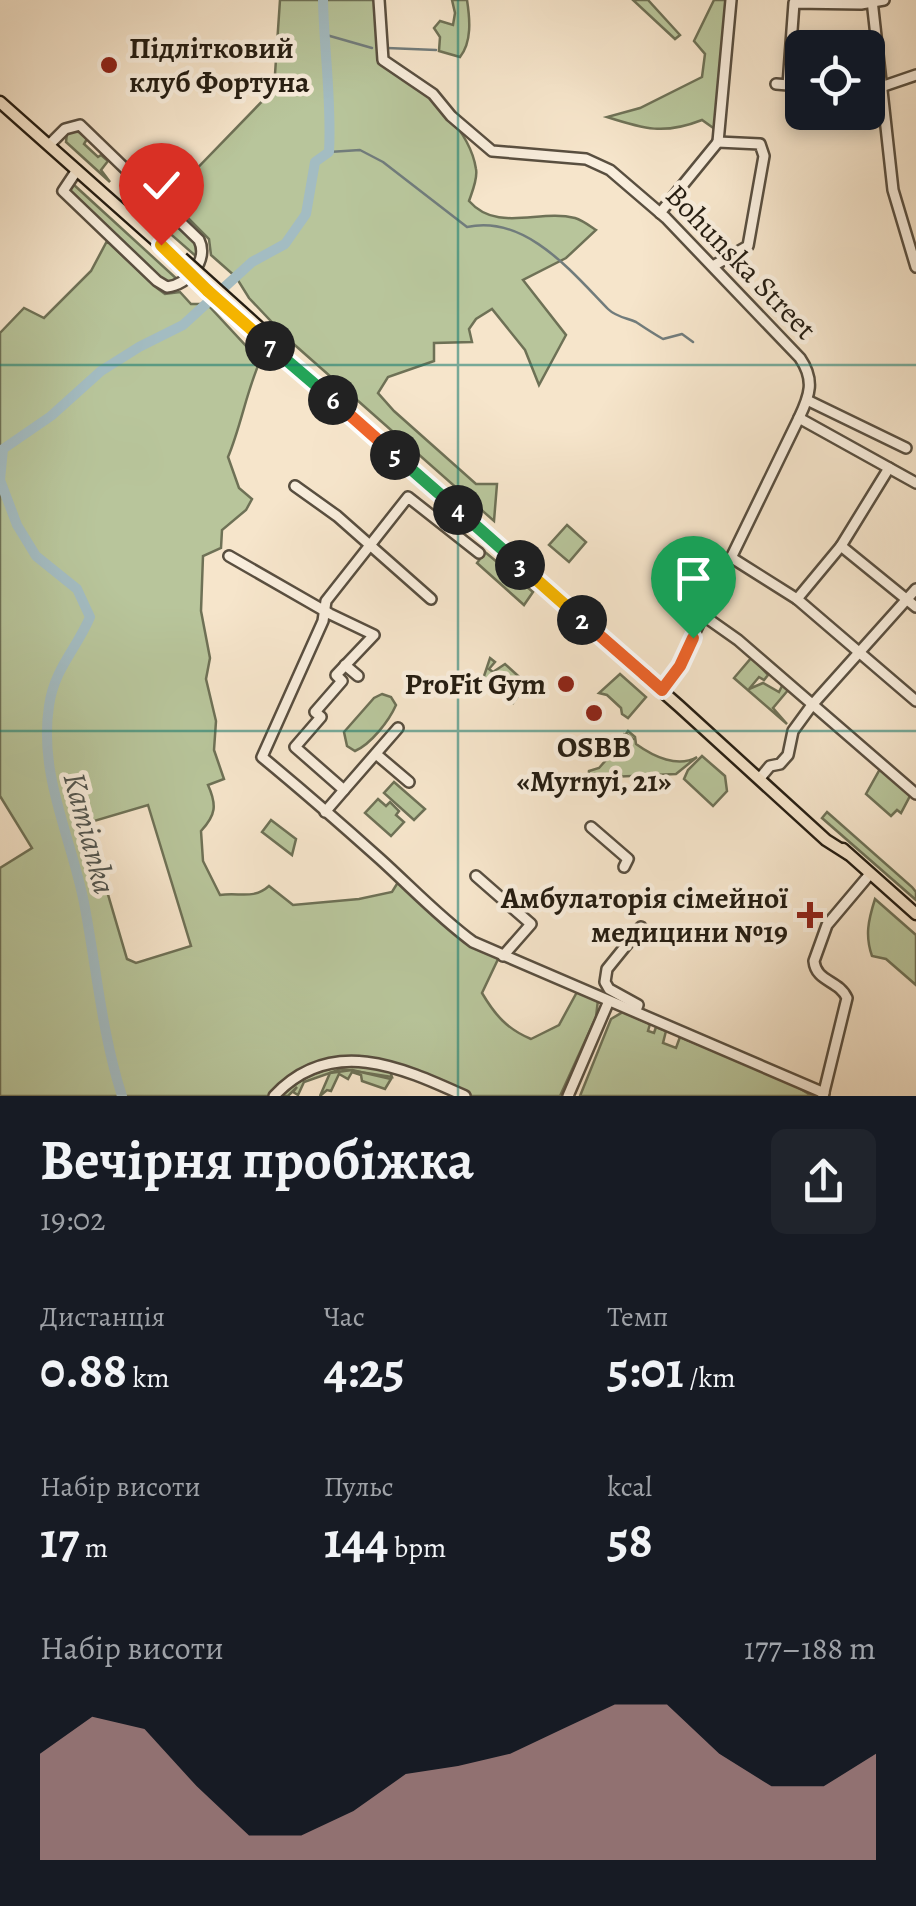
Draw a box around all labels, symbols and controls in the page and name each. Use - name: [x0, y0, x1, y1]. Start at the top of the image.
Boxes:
- place label: Підлітковий клуб Фортуна: [129, 28, 310, 102]
- map controls: [785, 30, 885, 130]
- button: locate: [785, 30, 885, 130]
- marker: Підлітковий клуб Фортуна: [98, 54, 120, 76]
- pin: [119, 143, 204, 246]
- icon: check: [134, 158, 189, 213]
- street label: Bohunska Street: [657, 176, 825, 348]
- pin: 7: [245, 321, 295, 371]
- text: 7: [264, 327, 276, 365]
- pin: 6: [308, 375, 358, 425]
- text: 6: [326, 381, 340, 419]
- pin: 5: [370, 430, 420, 480]
- text: 5: [389, 436, 401, 474]
- pin: 4: [433, 485, 483, 535]
- text: 4: [451, 491, 465, 529]
- pin: [651, 536, 736, 639]
- pin: 3: [495, 540, 545, 590]
- text: 3: [514, 546, 526, 584]
- icon: arrive: [666, 551, 721, 606]
- pin: 2: [557, 595, 607, 645]
- text: 2: [575, 601, 589, 639]
- place label: ProFit Gym: [404, 664, 546, 704]
- marker: ProFit Gym: [555, 673, 577, 695]
- marker: OSBB «Myrnyi, 21»: [583, 702, 605, 724]
- place label: OSBB «Myrnyi, 21»: [517, 727, 671, 801]
- water label: Kamianka: [53, 767, 127, 899]
- place label: Амбулаторія сімейної медицини №19: [500, 878, 788, 952]
- marker: Амбулаторія сімейної медицини №19: [797, 902, 823, 928]
- text: Вечірня пробіжка: [40, 1122, 474, 1197]
- button: share: [771, 1129, 876, 1234]
- text: 19:02: [40, 1197, 105, 1241]
- text: Дистанція: [40, 1298, 165, 1336]
- text: Час: [324, 1298, 365, 1336]
- text: Темп: [607, 1298, 668, 1336]
- text: 0.88: [40, 1336, 127, 1404]
- text: 4:25: [324, 1336, 405, 1404]
- text: 5:01: [607, 1336, 684, 1404]
- text: km: [127, 1359, 170, 1397]
- text: /km: [684, 1359, 736, 1397]
- text: Набір висоти: [40, 1468, 201, 1506]
- text: Пульс: [324, 1468, 394, 1506]
- text: kcal: [607, 1468, 652, 1506]
- text: 17: [40, 1506, 79, 1574]
- text: 144: [324, 1506, 389, 1574]
- text: 58: [607, 1506, 653, 1574]
- text: m: [79, 1529, 108, 1567]
- text: bpm: [389, 1529, 446, 1567]
- text: Набір висоти: [40, 1626, 224, 1670]
- text: 177–188 m: [744, 1626, 876, 1670]

